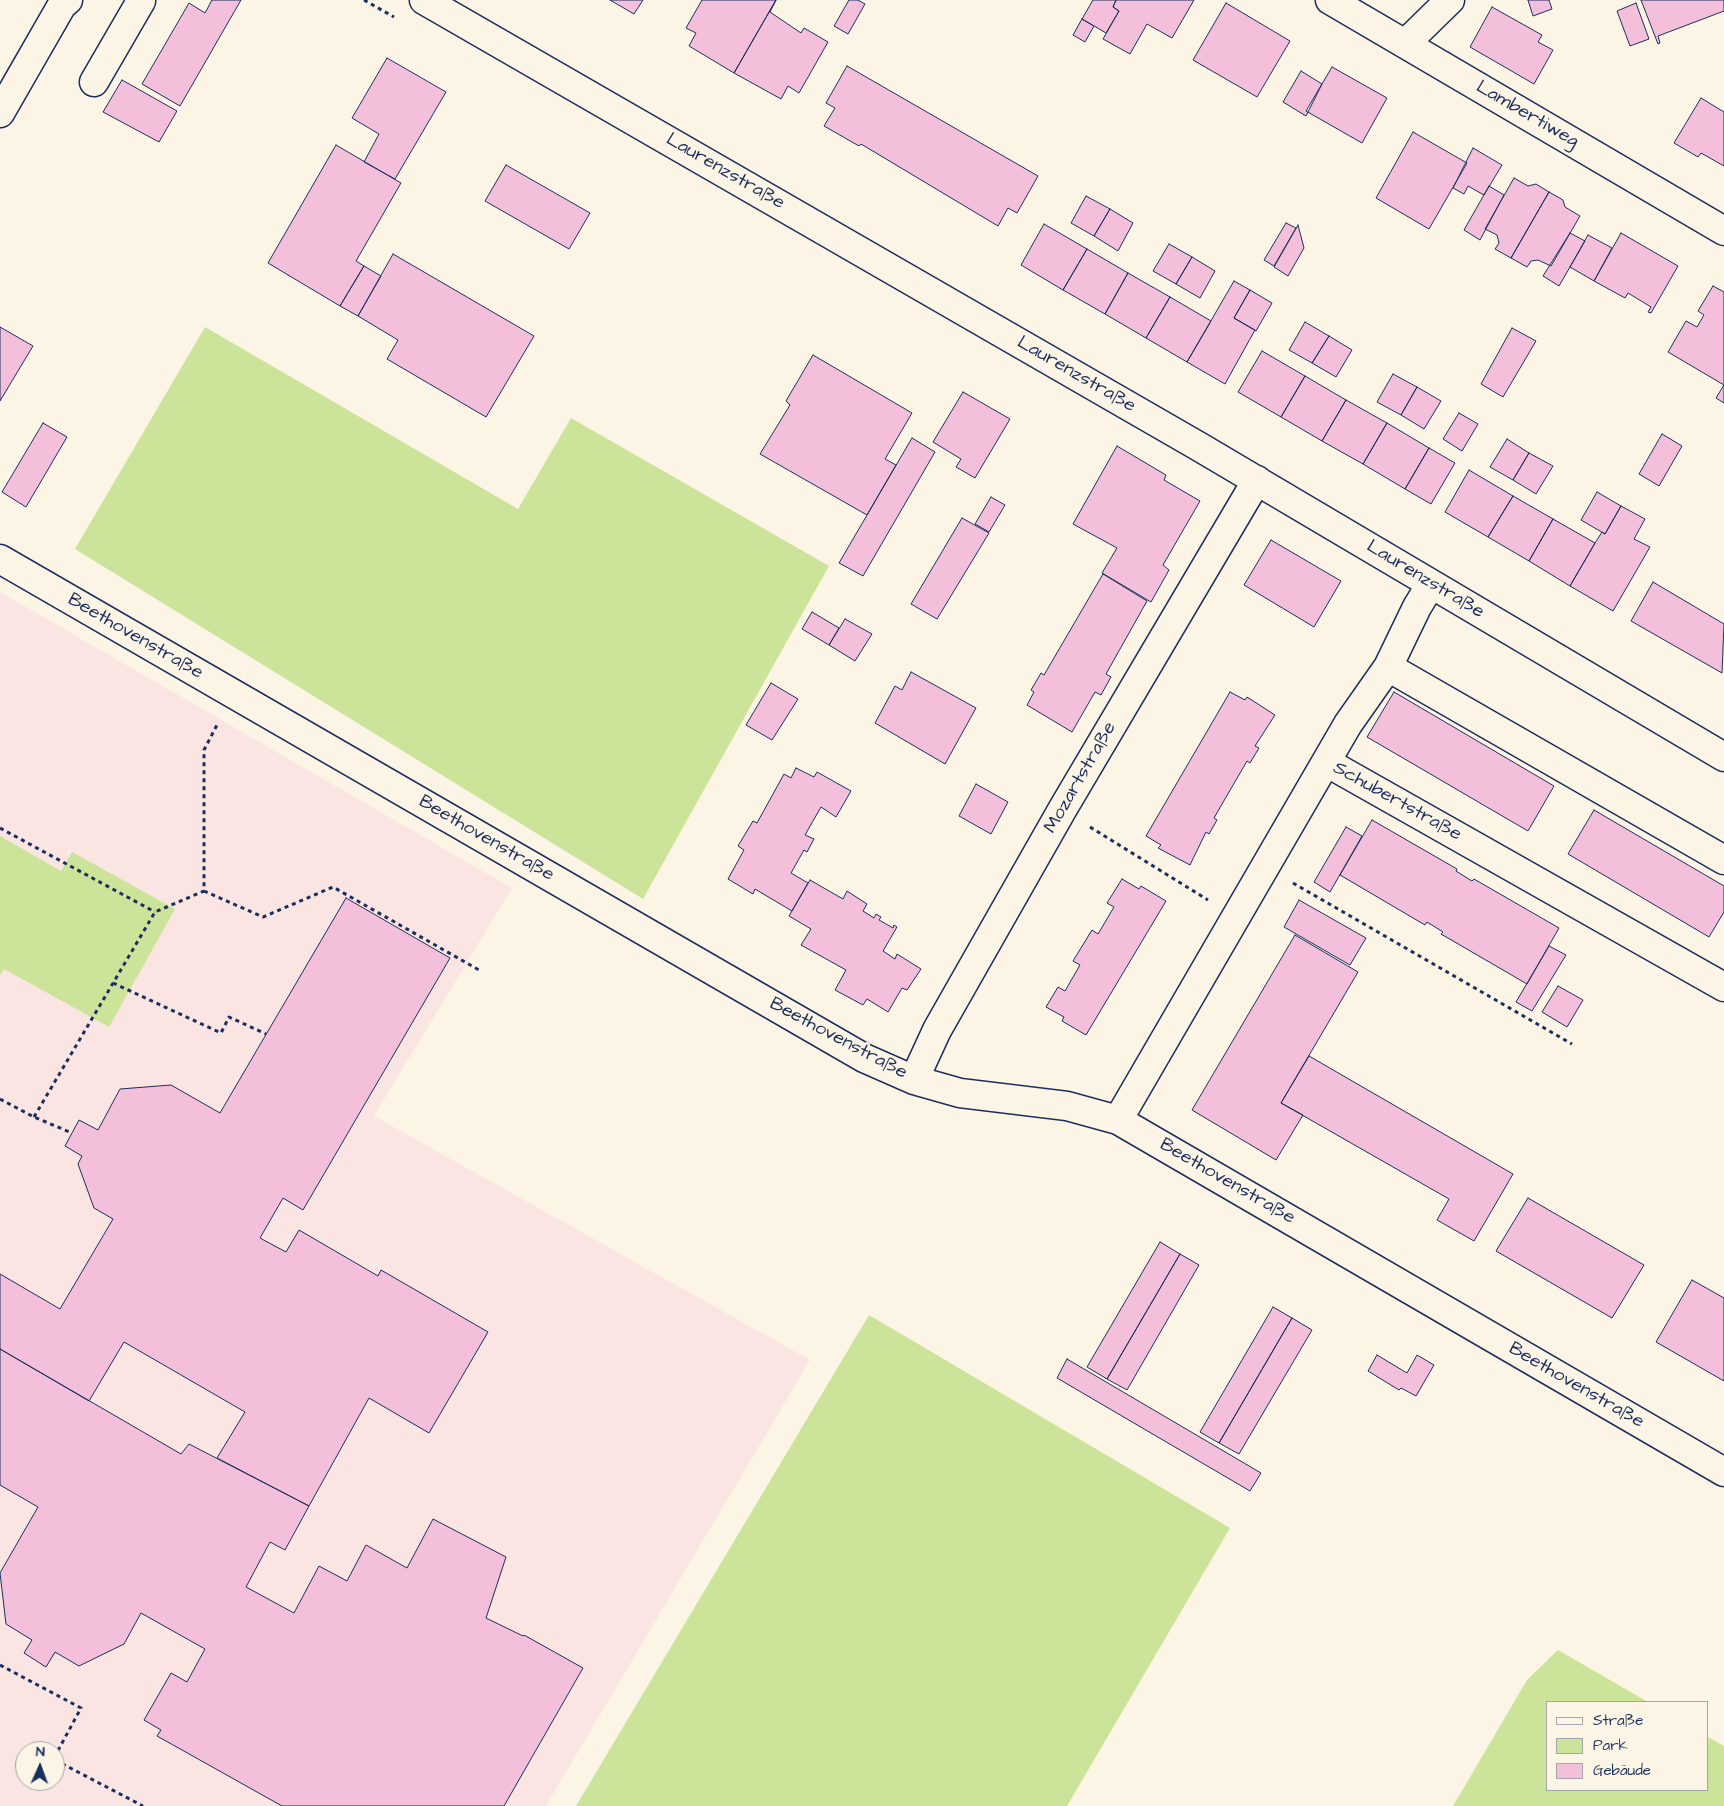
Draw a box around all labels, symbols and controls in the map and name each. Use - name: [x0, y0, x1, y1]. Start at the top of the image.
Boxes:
- street label: Lambertiweg: [1471, 76, 1583, 154]
- street label: Laurenzstraße: [662, 129, 788, 215]
- street label: Laurenzstraße: [1013, 332, 1139, 418]
- street label: Laurenzstraße: [1362, 536, 1488, 624]
- street label: Beethovenstraße: [63, 589, 207, 685]
- street label: Mozartstraße: [1040, 718, 1122, 838]
- street label: Schubertstraße: [1329, 757, 1465, 847]
- street label: Beethovenstraße: [414, 791, 558, 887]
- street label: Beethovenstraße: [765, 993, 911, 1085]
- street label: Beethovenstraße: [1155, 1134, 1299, 1230]
- street label: Beethovenstraße: [1504, 1338, 1648, 1434]
- legend: [1546, 1701, 1709, 1791]
- text: Straße: [1593, 1710, 1643, 1731]
- text: Park: [1593, 1735, 1628, 1756]
- north arrow: [15, 1741, 65, 1791]
- text: N: [36, 1742, 45, 1762]
- text: Gebäude: [1593, 1760, 1651, 1781]

